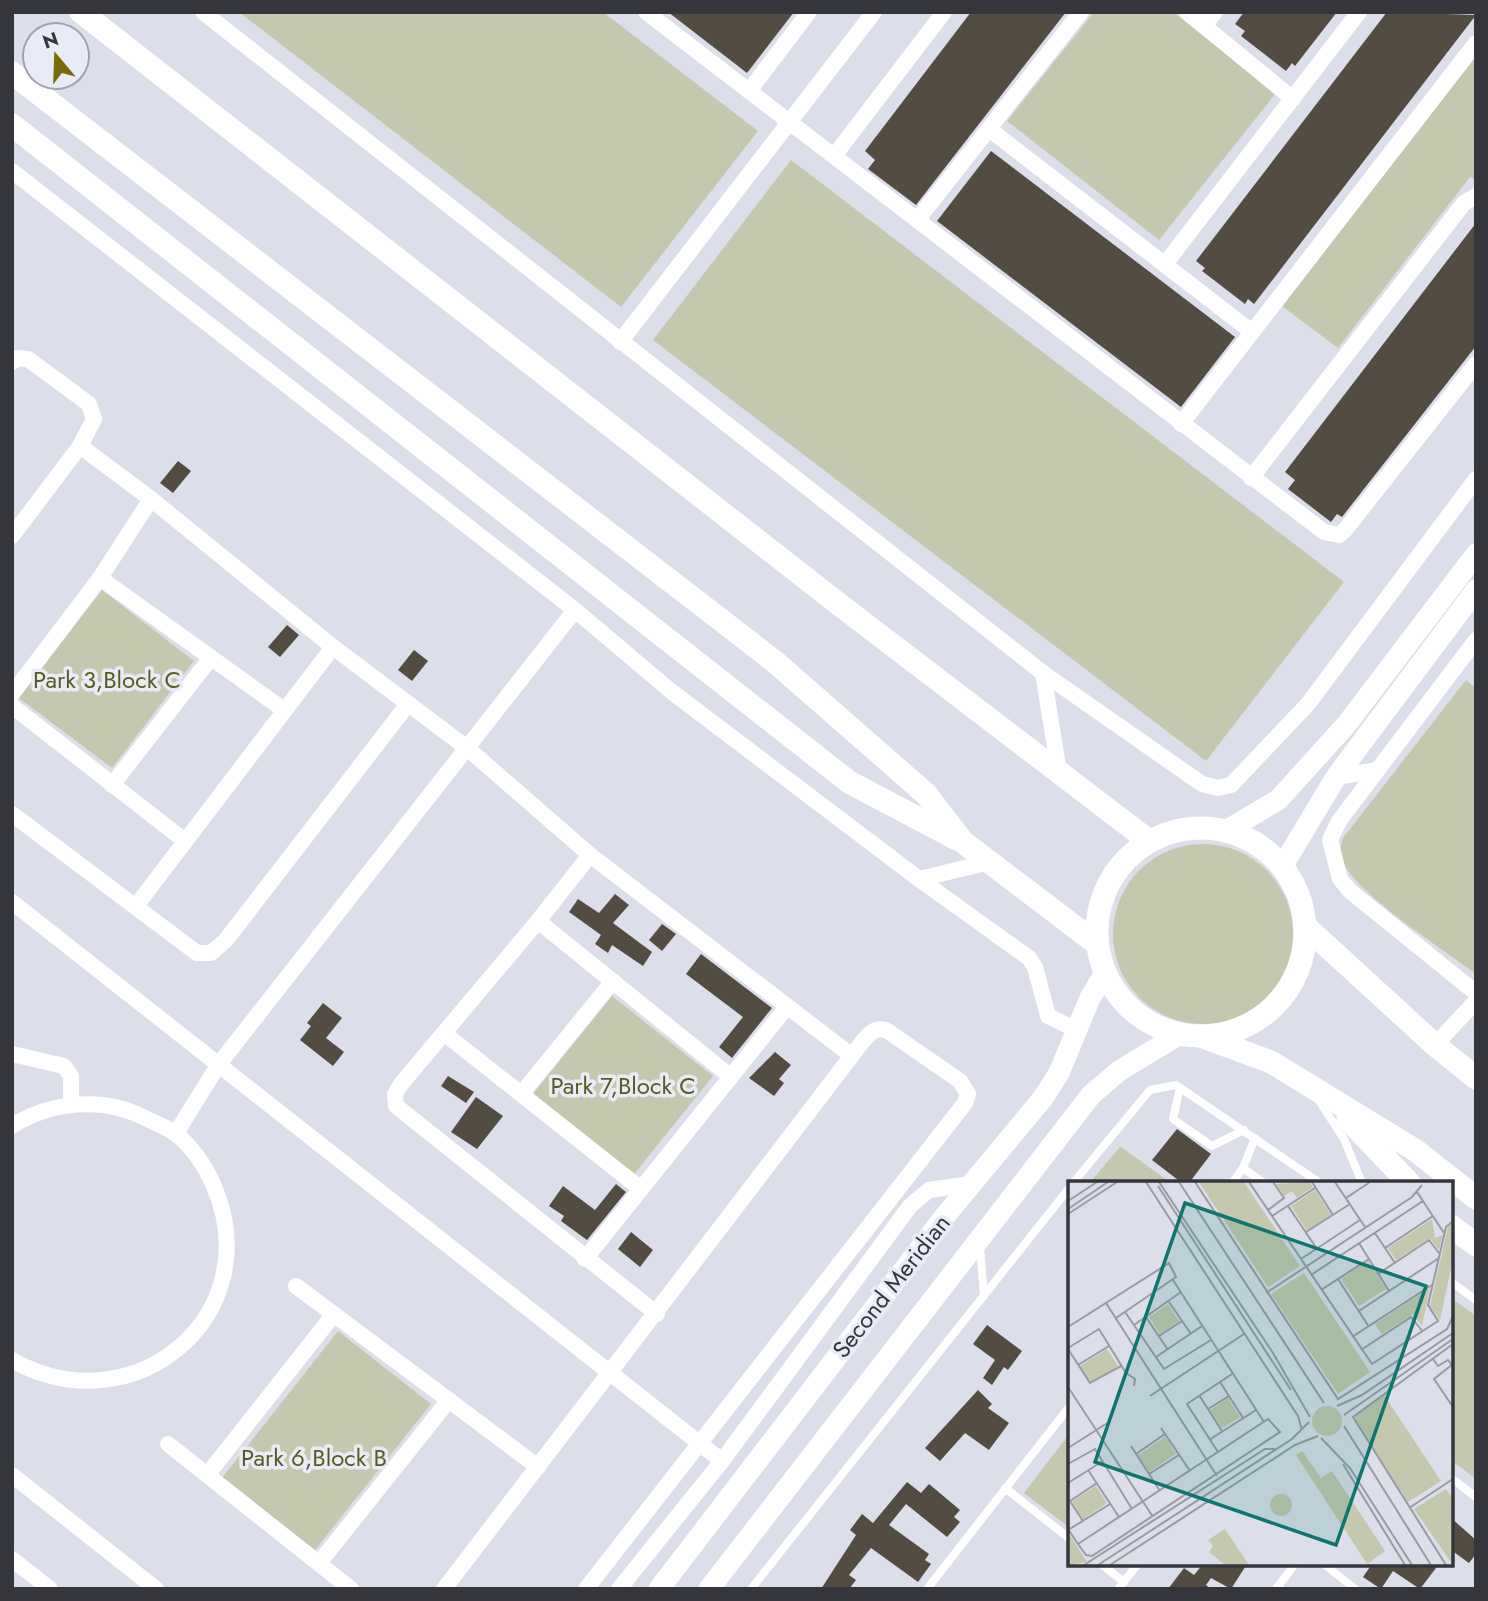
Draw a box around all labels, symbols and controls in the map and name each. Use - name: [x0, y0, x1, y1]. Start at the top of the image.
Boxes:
- north arrow: [21, 21, 91, 91]
- text: N: [39, 25, 62, 56]
- park label: Park 3,Block C: [33, 662, 181, 697]
- park label: Park 7,Block C: [550, 1068, 696, 1103]
- inset map: [1068, 1181, 1453, 1566]
- street label: Second Meridian: [824, 1207, 958, 1365]
- park label: Park 6,Block B: [241, 1440, 387, 1475]

